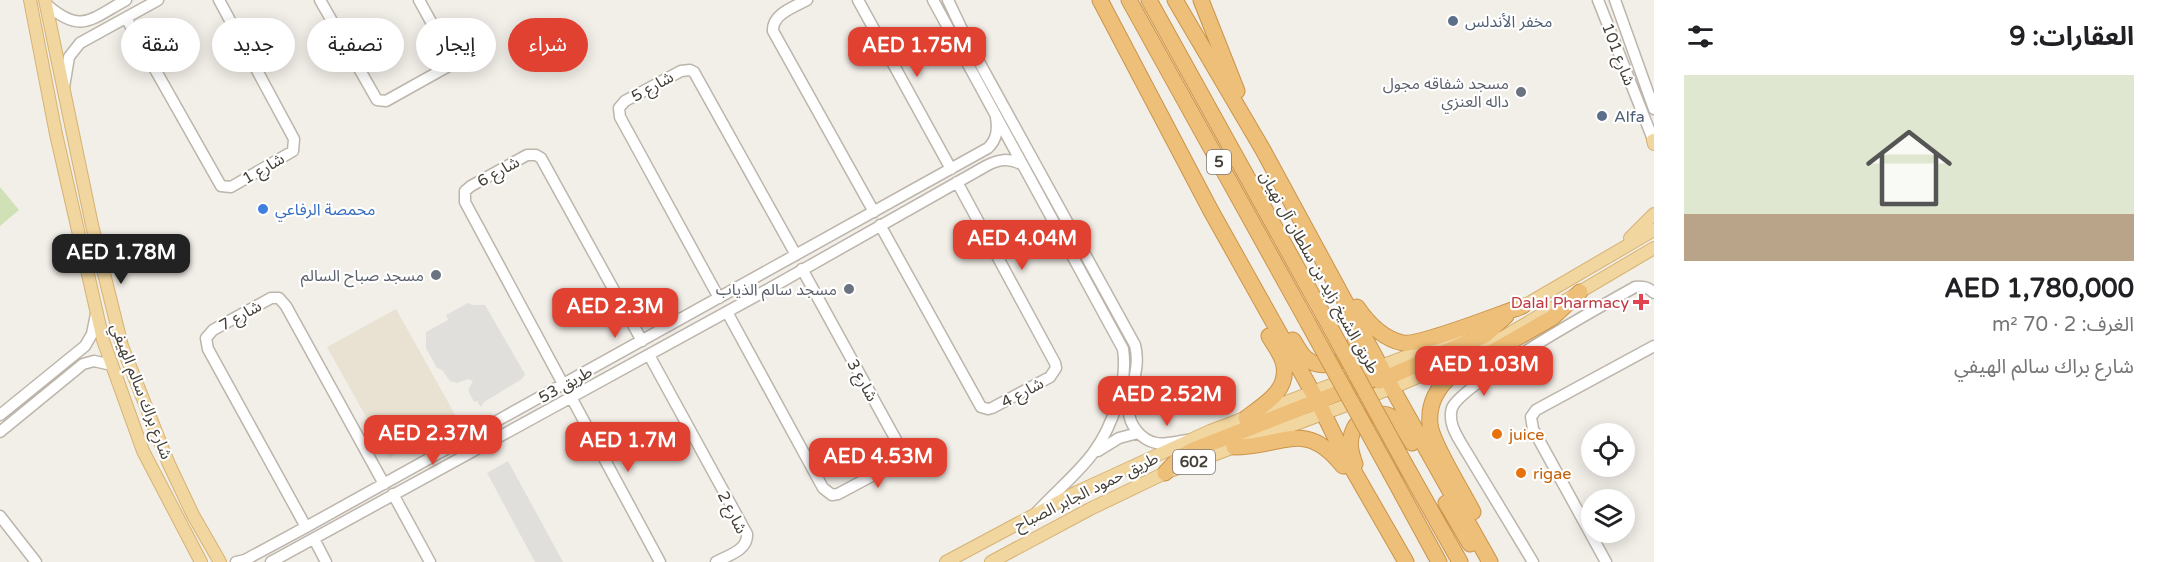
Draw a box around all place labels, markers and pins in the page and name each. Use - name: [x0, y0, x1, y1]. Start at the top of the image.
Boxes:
- place label: مخفر الأندلس: [1465, 12, 1552, 32]
- marker: مخفر الأندلس: [1446, 14, 1460, 28]
- pin: AED 1.75M: [848, 27, 986, 78]
- place label: مسجد شفاقه مجول داله العنزي: [1383, 74, 1509, 114]
- marker: مسجد شفاقه مجول داله العنزي: [1514, 85, 1528, 99]
- place label: Alfa: [1614, 107, 1645, 127]
- marker: Alfa: [1595, 109, 1609, 123]
- place label: محمصة الرفاعي: [275, 200, 375, 222]
- marker: محمصة الرفاعي: [256, 202, 270, 216]
- pin: AED 4.04M: [953, 220, 1091, 271]
- pin: AED 1.78M: [52, 234, 190, 285]
- place label: مسجد صباح السالم: [301, 266, 424, 288]
- marker: مسجد صباح السالم: [429, 268, 443, 282]
- place label: مسجد سالم الذياب: [716, 280, 837, 302]
- marker: مسجد سالم الذياب: [842, 282, 856, 296]
- pin: AED 2.3M: [553, 288, 677, 339]
- place label: Dalal Pharmacy: [1511, 293, 1629, 313]
- marker: Dalal Pharmacy: [1634, 295, 1648, 309]
- pin: AED 1.03M: [1415, 346, 1553, 397]
- pin: AED 2.52M: [1098, 376, 1236, 427]
- pin: AED 2.37M: [364, 415, 502, 466]
- pin: AED 1.7M: [566, 422, 690, 473]
- place label: juice: [1508, 425, 1544, 445]
- marker: juice: [1490, 427, 1504, 441]
- pin: AED 4.53M: [809, 438, 947, 489]
- place label: rigae: [1533, 464, 1571, 484]
- marker: rigae: [1514, 466, 1528, 480]

